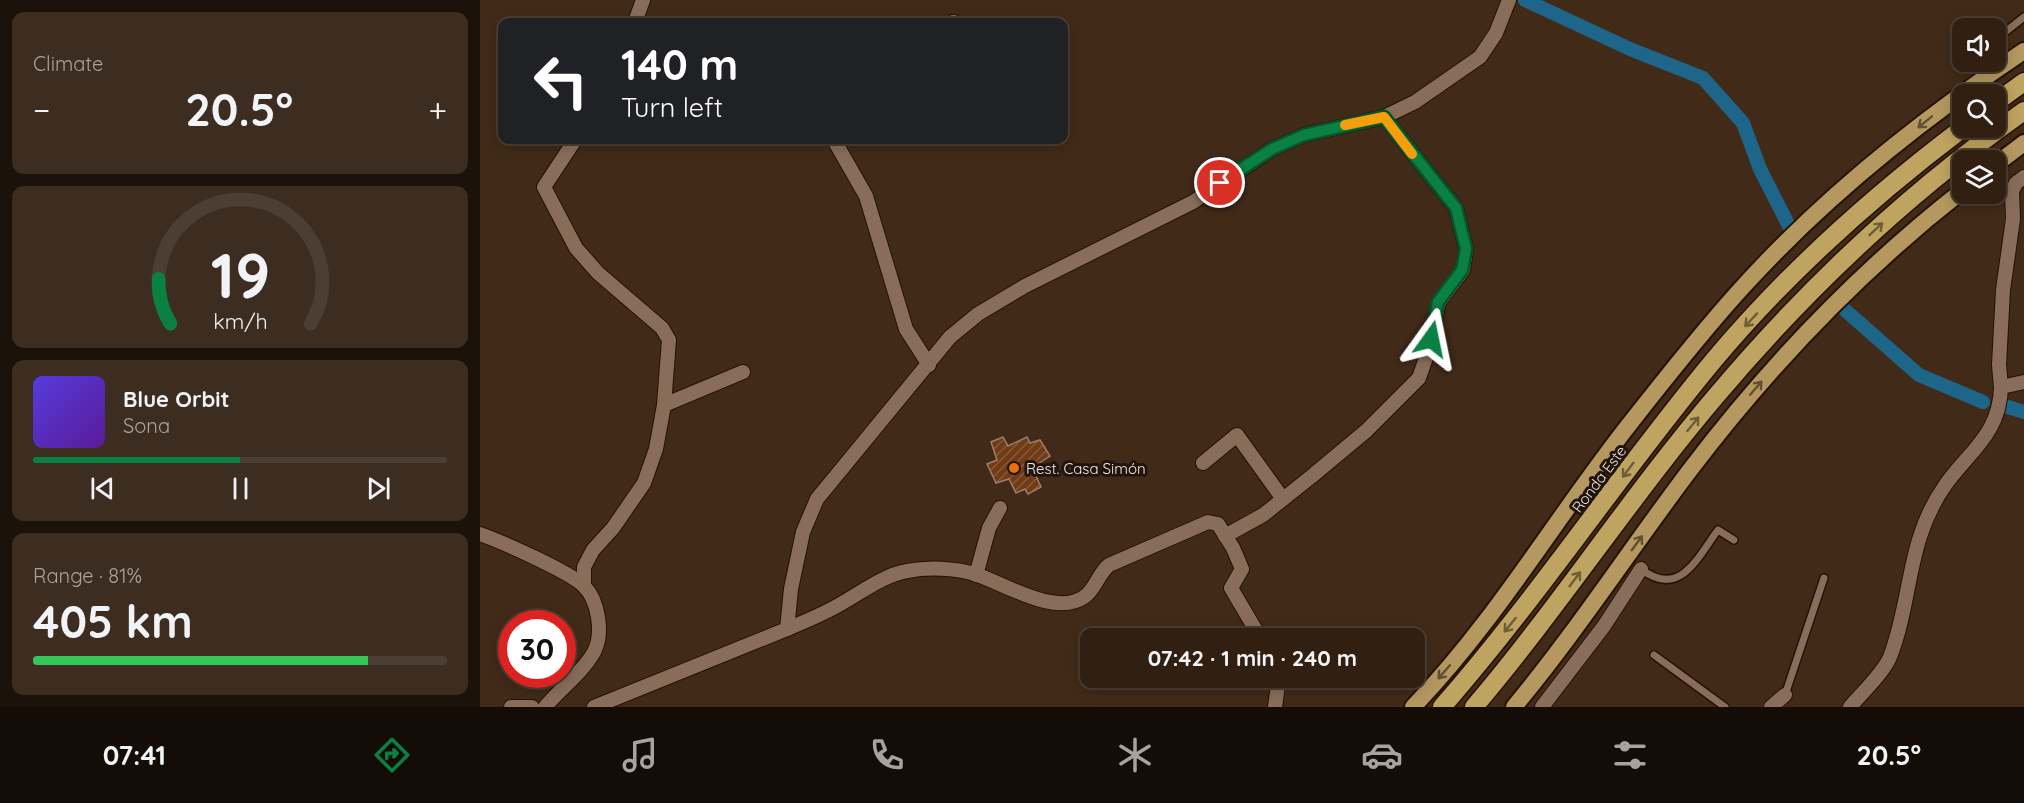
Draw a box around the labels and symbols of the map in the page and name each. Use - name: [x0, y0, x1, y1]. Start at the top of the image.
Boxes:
- one-way arrow: [1918, 115, 1934, 128]
- pin: [1194, 157, 1245, 208]
- one-way arrow: [1868, 222, 1883, 236]
- position arrow: [1399, 307, 1463, 371]
- one-way arrow: [1744, 312, 1759, 327]
- one-way arrow: [1750, 380, 1763, 396]
- one-way arrow: [1687, 416, 1700, 432]
- street label: Ronda Este: [1568, 442, 1630, 516]
- place label: Rest. Casa Simón: [1026, 459, 1146, 478]
- marker: Rest. Casa Simón: [1007, 461, 1021, 475]
- one-way arrow: [1621, 462, 1634, 478]
- one-way arrow: [1631, 535, 1643, 551]
- one-way arrow: [1569, 571, 1582, 587]
- speed limit sign: 30: [498, 610, 576, 688]
- one-way arrow: [1503, 617, 1516, 633]
- one-way arrow: [1437, 664, 1451, 679]

